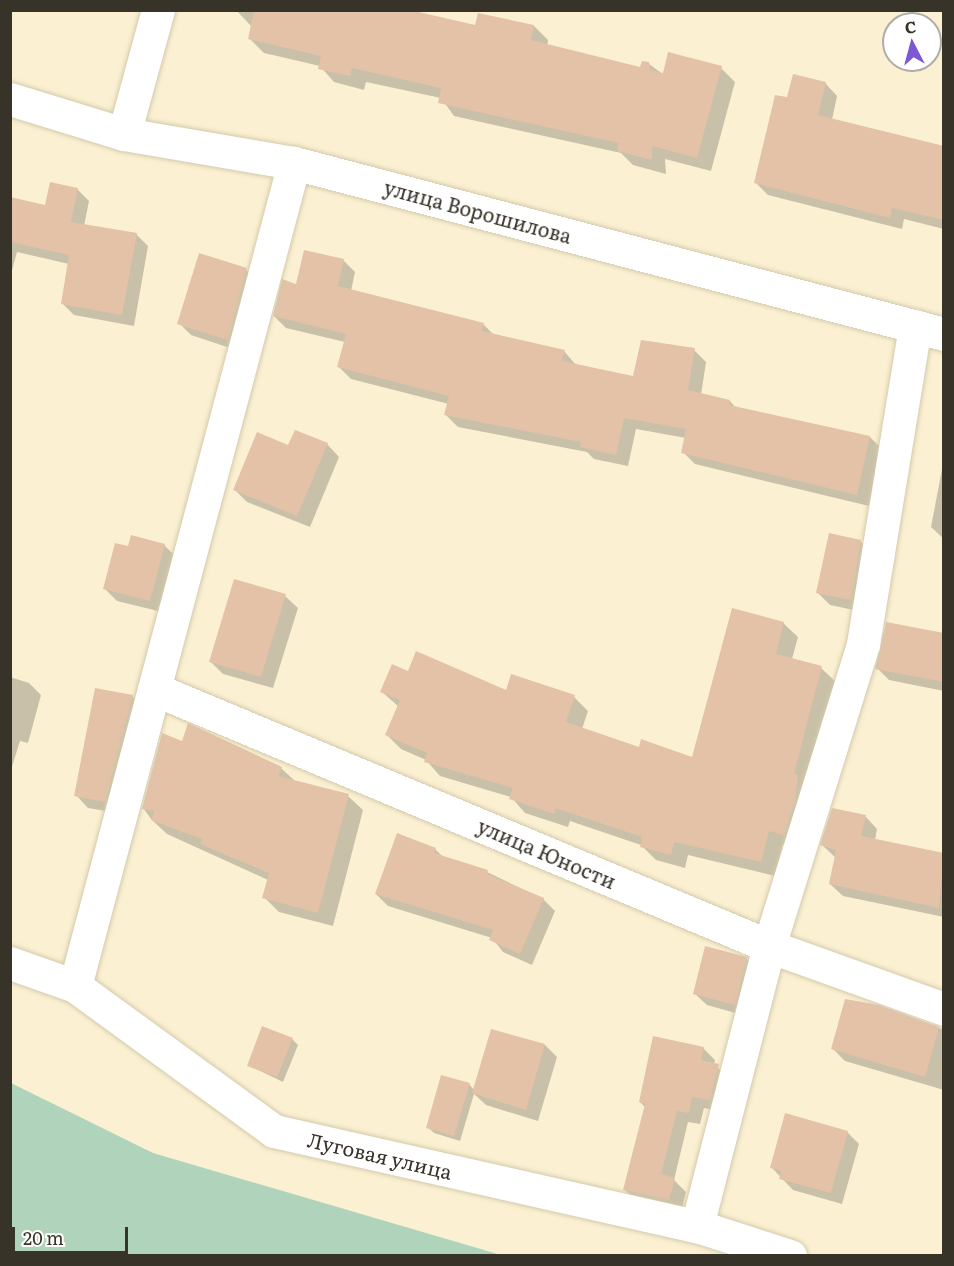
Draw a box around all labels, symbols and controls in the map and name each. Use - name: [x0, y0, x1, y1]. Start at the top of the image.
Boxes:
- north arrow: [882, 12, 942, 72]
- text: С: [903, 14, 917, 39]
- street label: улица Ворошилова: [382, 174, 574, 248]
- street label: улица Юности: [474, 813, 620, 893]
- street label: Луговая улица: [305, 1127, 455, 1183]
- scale bar: [15, 1215, 130, 1253]
- text: 20 m: [23, 1224, 64, 1251]

